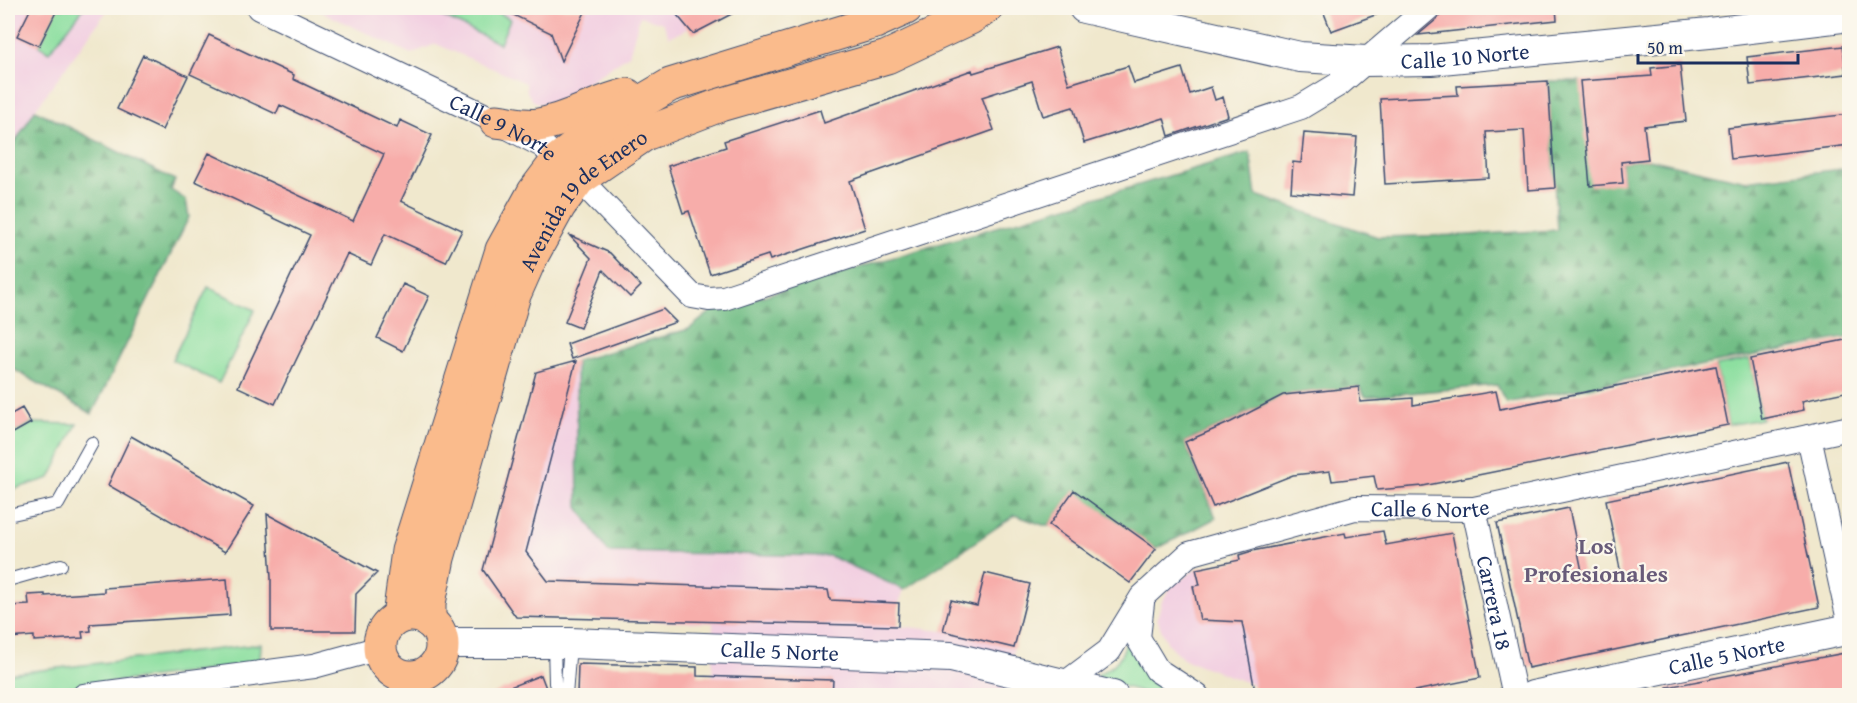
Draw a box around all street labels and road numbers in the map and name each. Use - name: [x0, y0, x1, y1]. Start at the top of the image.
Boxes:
- street label: Calle 10 Norte: [1401, 35, 1531, 76]
- street label: Calle 9 Norte: [444, 85, 565, 168]
- street label: Avenida 19 de Enero: [511, 121, 654, 276]
- street label: Calle 6 Norte: [1371, 490, 1492, 525]
- street label: Carrera 18: [1469, 553, 1520, 653]
- street label: Calle 5 Norte: [1666, 627, 1788, 683]
- street label: Calle 5 Norte: [720, 633, 840, 669]

